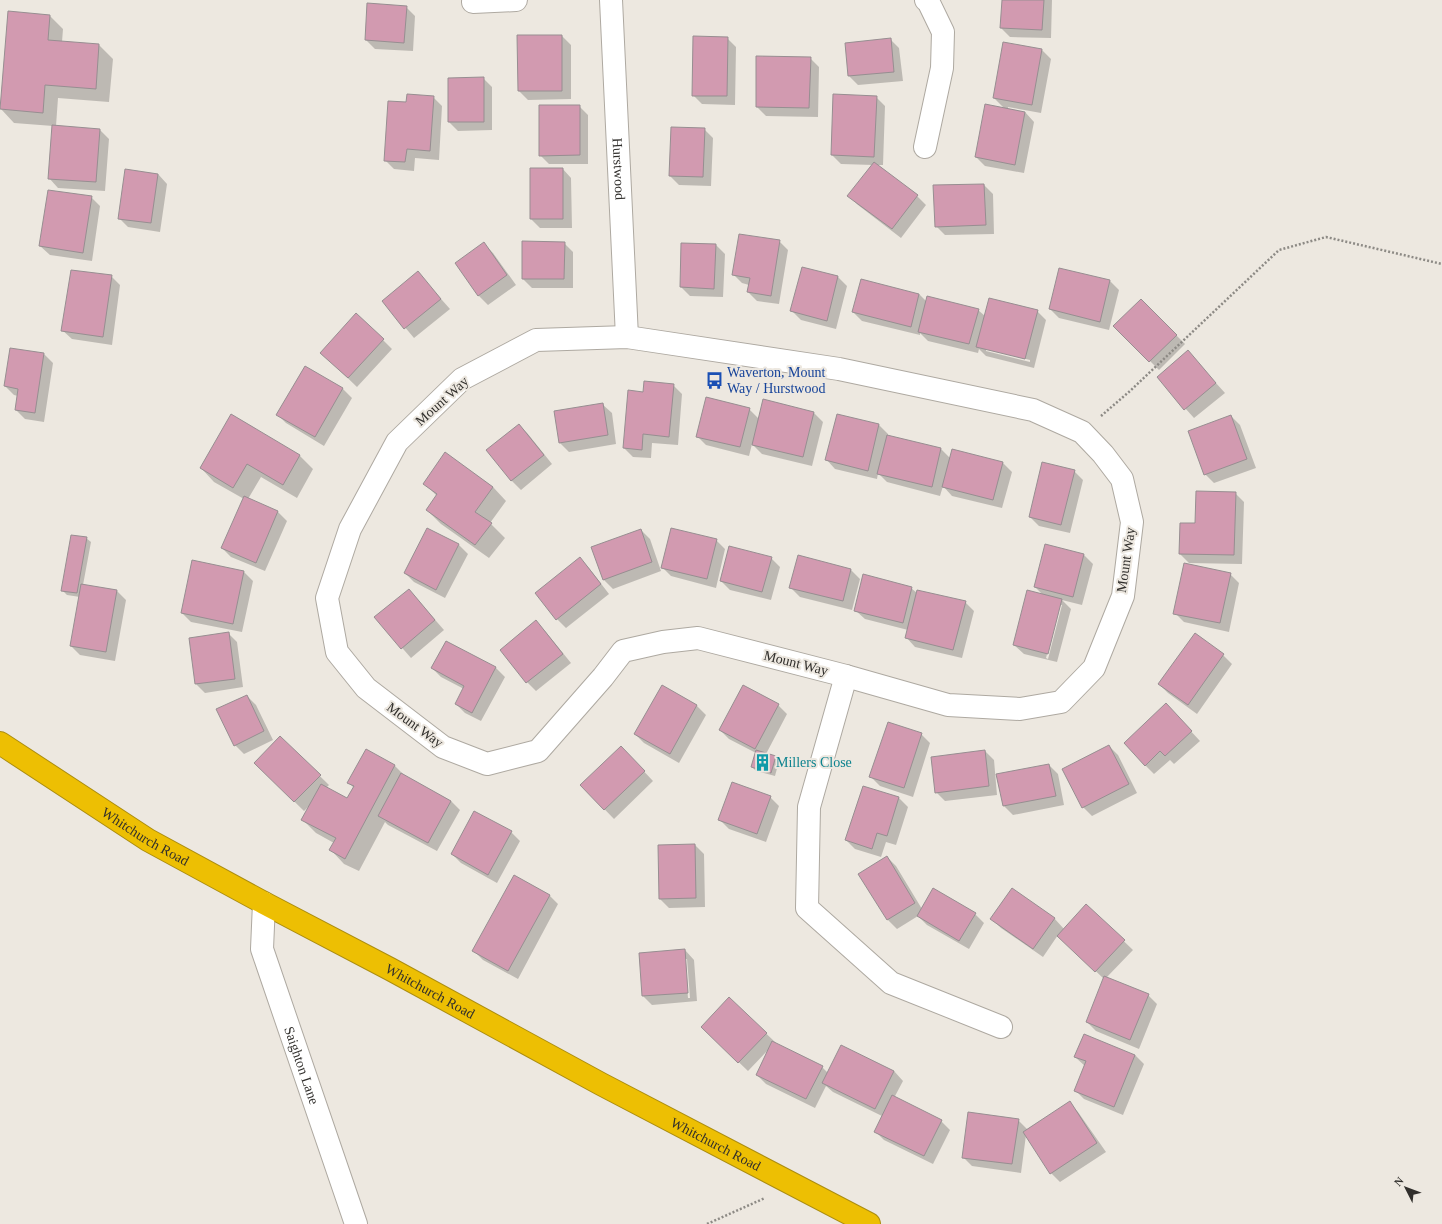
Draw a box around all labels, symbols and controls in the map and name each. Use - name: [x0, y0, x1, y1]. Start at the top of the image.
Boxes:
- street label: Hurstwood: [610, 137, 628, 200]
- place label: Waverton, Mount Way / Hurstwood: [727, 365, 826, 396]
- bus stop icon: Waverton, Mount Way / Hurstwood: [704, 370, 724, 390]
- street label: Mount Way: [412, 373, 472, 429]
- street label: Mount Way: [1114, 526, 1138, 594]
- street label: Mount Way: [762, 648, 830, 678]
- street label: Mount Way: [384, 700, 446, 750]
- building icon: Millers Close: [753, 752, 773, 772]
- place label: Millers Close: [776, 755, 852, 770]
- street label: Whitchurch Road: [99, 804, 192, 868]
- street label: Whitchurch Road: [383, 961, 477, 1021]
- street label: Saighton Lane: [282, 1024, 322, 1106]
- street label: Whitchurch Road: [668, 1114, 763, 1174]
- north arrow: [1386, 1168, 1426, 1208]
- text: N: [1391, 1174, 1406, 1188]

